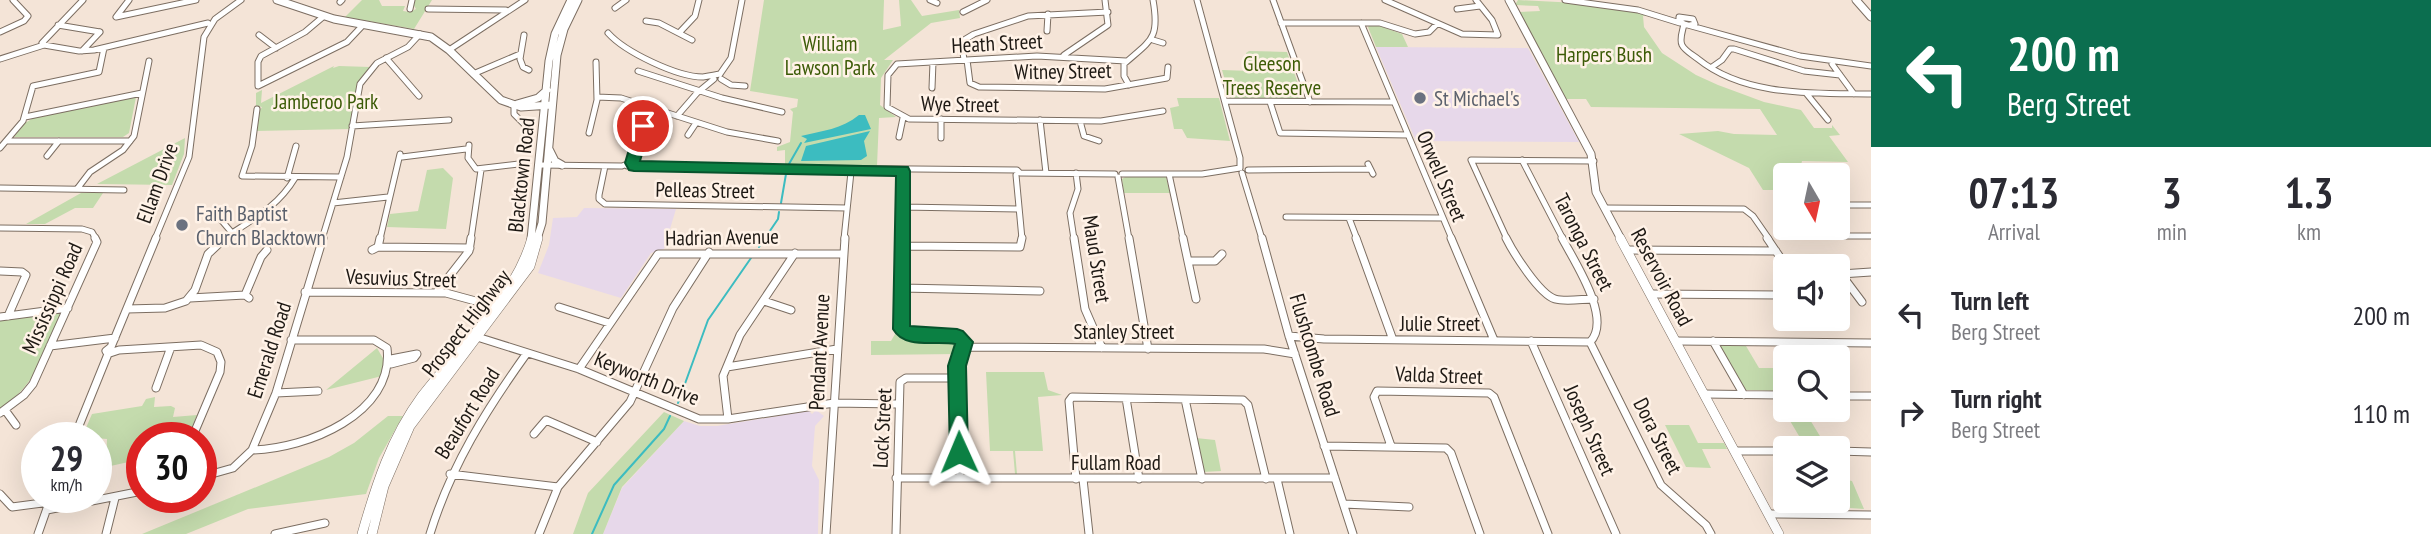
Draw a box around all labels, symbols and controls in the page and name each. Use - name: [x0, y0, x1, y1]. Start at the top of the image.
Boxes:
- text: 200 m: [2007, 21, 2120, 85]
- street label: Heath Street: [951, 27, 1044, 59]
- icon: left: [1892, 28, 1983, 119]
- park label: William Lawson Park: [785, 30, 875, 81]
- park label: Harpers Bush: [1556, 41, 1652, 68]
- park label: Gleeson Trees Reserve: [1223, 50, 1321, 101]
- street label: Witney Street: [1014, 57, 1112, 85]
- text: Berg Street: [2007, 83, 2131, 125]
- place label: St Michael's: [1434, 85, 1520, 112]
- park label: Jamberoo Park: [273, 88, 378, 115]
- street label: Wye Street: [921, 90, 1000, 118]
- marker: St Michael's: [1412, 90, 1428, 106]
- pin: [613, 96, 673, 156]
- icon: arrive: [624, 107, 662, 145]
- street label: Blacktown Road: [502, 116, 540, 234]
- street label: Orwell Street: [1411, 127, 1473, 226]
- street label: Ellam Drive: [130, 139, 184, 227]
- north arrow: [1773, 163, 1850, 240]
- map controls: [1773, 163, 1850, 513]
- text: 07:13: [1969, 165, 2059, 220]
- text: 3: [2162, 165, 2182, 220]
- text: 1.3: [2284, 165, 2333, 220]
- street label: Pelleas Street: [655, 176, 755, 204]
- street label: Taronga Street: [1548, 189, 1620, 295]
- place label: Faith Baptist Church Blacktown: [196, 200, 326, 251]
- street label: Maud Street: [1077, 213, 1117, 305]
- marker: Faith Baptist Church Blacktown: [174, 217, 190, 233]
- text: Arrival: [1988, 217, 2040, 246]
- text: min: [2157, 217, 2187, 246]
- text: km: [2297, 217, 2321, 246]
- street label: Hadrian Avenue: [665, 223, 779, 251]
- street label: Reservoir Road: [1625, 223, 1699, 331]
- street label: Mississippi Road: [16, 238, 88, 358]
- button: sound: [1773, 254, 1850, 331]
- street label: Vesuvius Street: [344, 263, 457, 293]
- street label: Prospect Highway: [416, 264, 516, 382]
- text: Turn left: [1951, 284, 2029, 317]
- street label: Flushcombe Road: [1284, 290, 1346, 420]
- street label: Pendant Avenue: [802, 293, 836, 411]
- icon: left: [1892, 296, 1930, 334]
- street label: Emerald Road: [241, 298, 297, 402]
- text: 200 m: [2352, 299, 2410, 332]
- street label: Julie Street: [1399, 310, 1480, 337]
- text: Berg Street: [1951, 317, 2040, 346]
- street label: Stanley Street: [1074, 318, 1175, 345]
- street label: Keyworth Drive: [590, 345, 704, 411]
- button: search: [1773, 345, 1850, 422]
- street label: Valda Street: [1394, 360, 1483, 390]
- street label: Beaufort Road: [428, 362, 506, 464]
- street label: Joseph Street: [1558, 380, 1622, 480]
- text: Turn right: [1951, 382, 2042, 415]
- street label: Lock Street: [866, 387, 898, 469]
- street label: Dora Street: [1627, 393, 1689, 479]
- icon: right: [1892, 394, 1930, 432]
- text: 110 m: [2352, 397, 2410, 430]
- position arrow: [922, 415, 996, 489]
- text: Berg Street: [1951, 415, 2040, 444]
- speed limit sign: 30: [126, 422, 217, 513]
- text: 29: [50, 435, 83, 481]
- button: layers: [1773, 436, 1850, 513]
- street label: Fullam Road: [1071, 449, 1161, 476]
- text: km/h: [51, 473, 82, 496]

